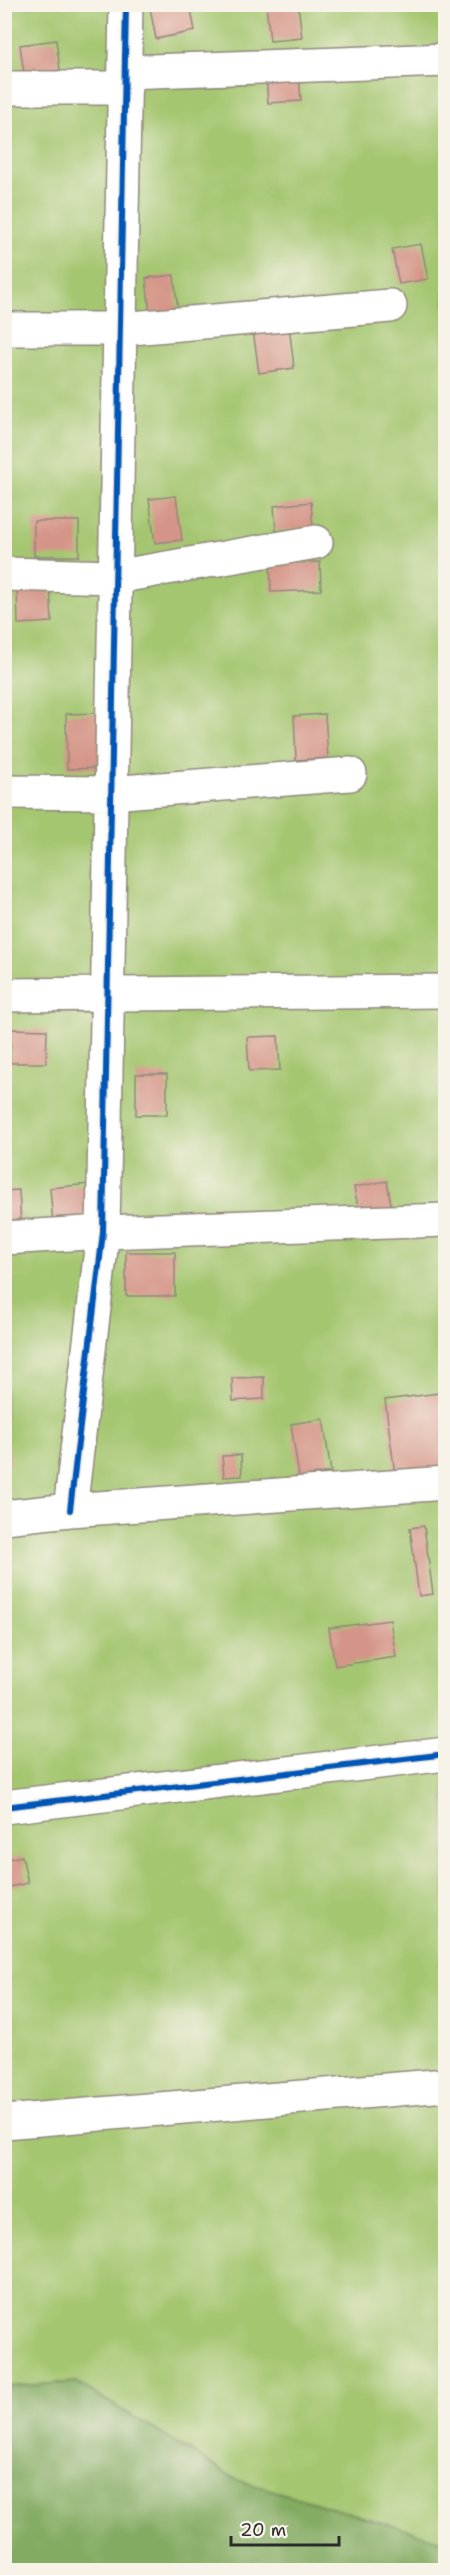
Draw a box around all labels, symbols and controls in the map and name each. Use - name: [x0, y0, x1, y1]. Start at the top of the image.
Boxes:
- scale bar: [231, 2509, 339, 2547]
- text: 20 m: [240, 2518, 286, 2542]

